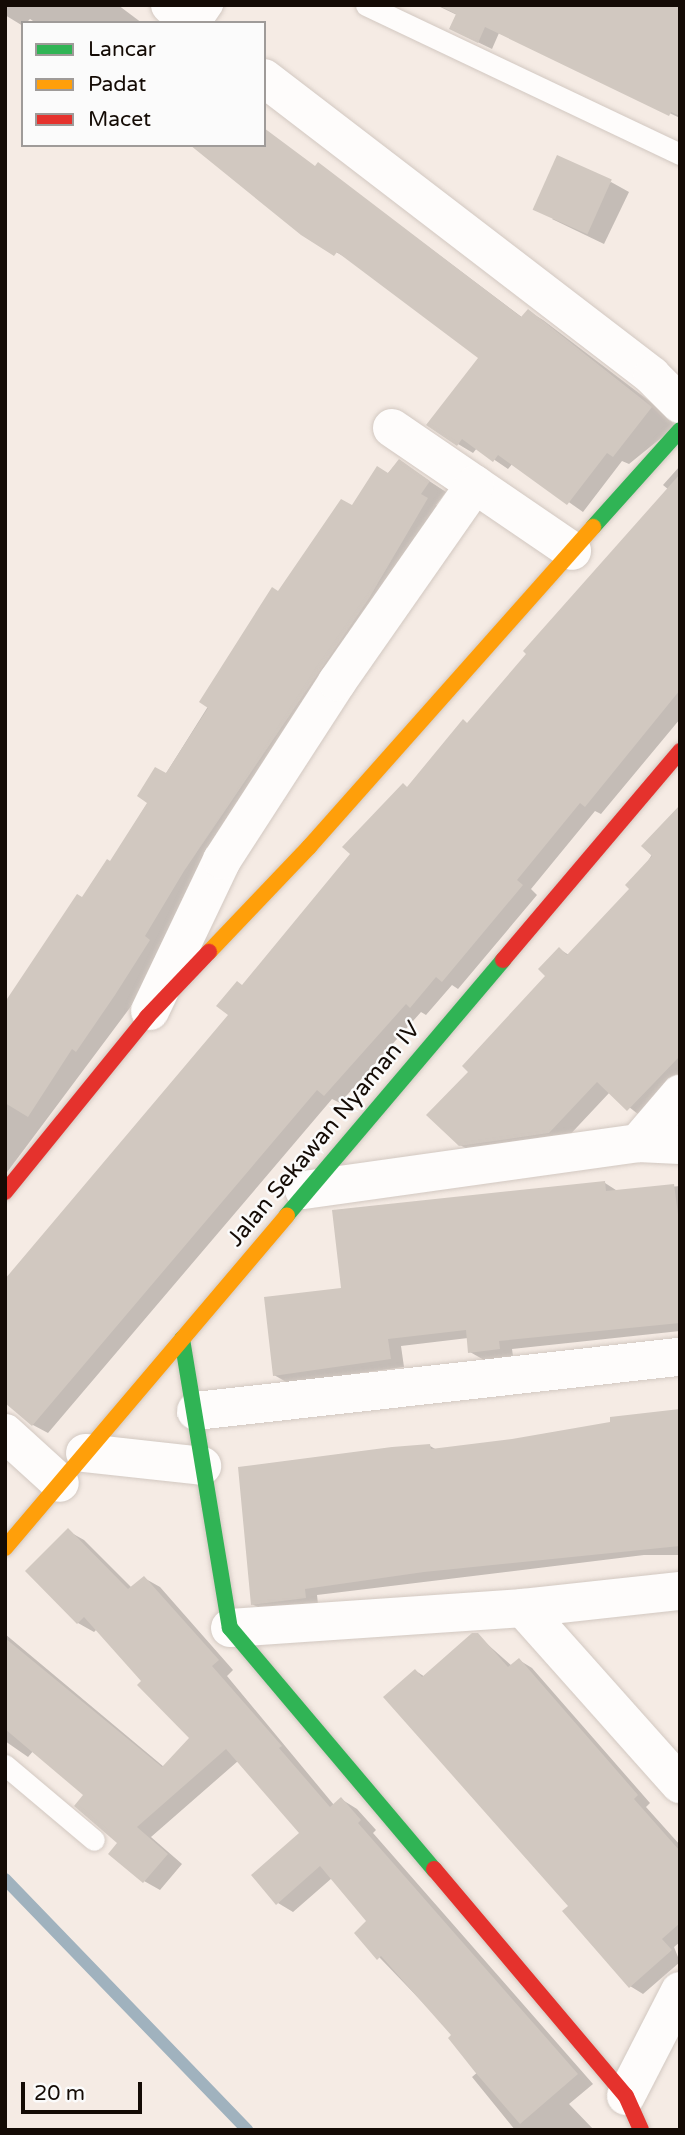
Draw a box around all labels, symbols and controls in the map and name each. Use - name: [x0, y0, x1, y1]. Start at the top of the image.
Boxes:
- legend: [21, 21, 266, 147]
- text: Lancar: [88, 37, 156, 62]
- text: Padat: [88, 72, 146, 97]
- text: Macet: [88, 107, 151, 132]
- street label: Jalan Sekawan Nyaman IV: [222, 1016, 426, 1252]
- scale bar: [24, 2068, 145, 2112]
- text: 20 m: [34, 2081, 85, 2106]

